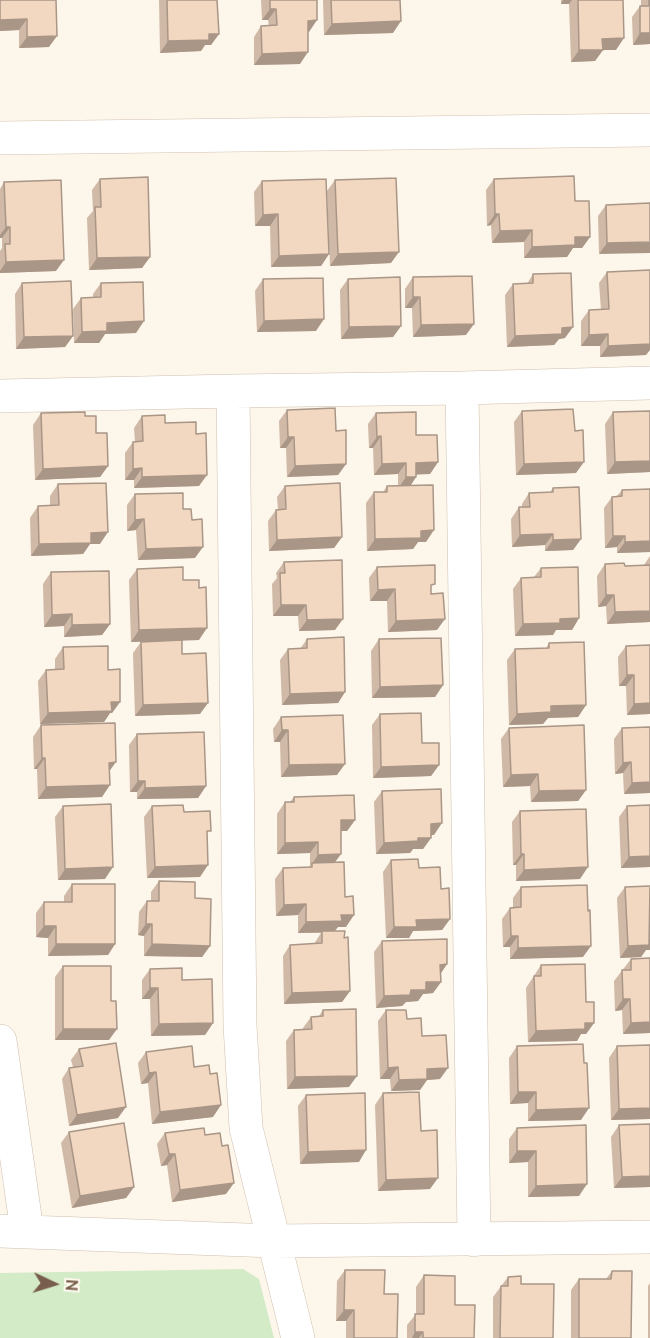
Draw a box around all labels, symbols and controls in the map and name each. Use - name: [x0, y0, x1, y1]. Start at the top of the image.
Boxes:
- north arrow: [24, 1254, 84, 1314]
- text: N: [63, 1279, 81, 1292]

